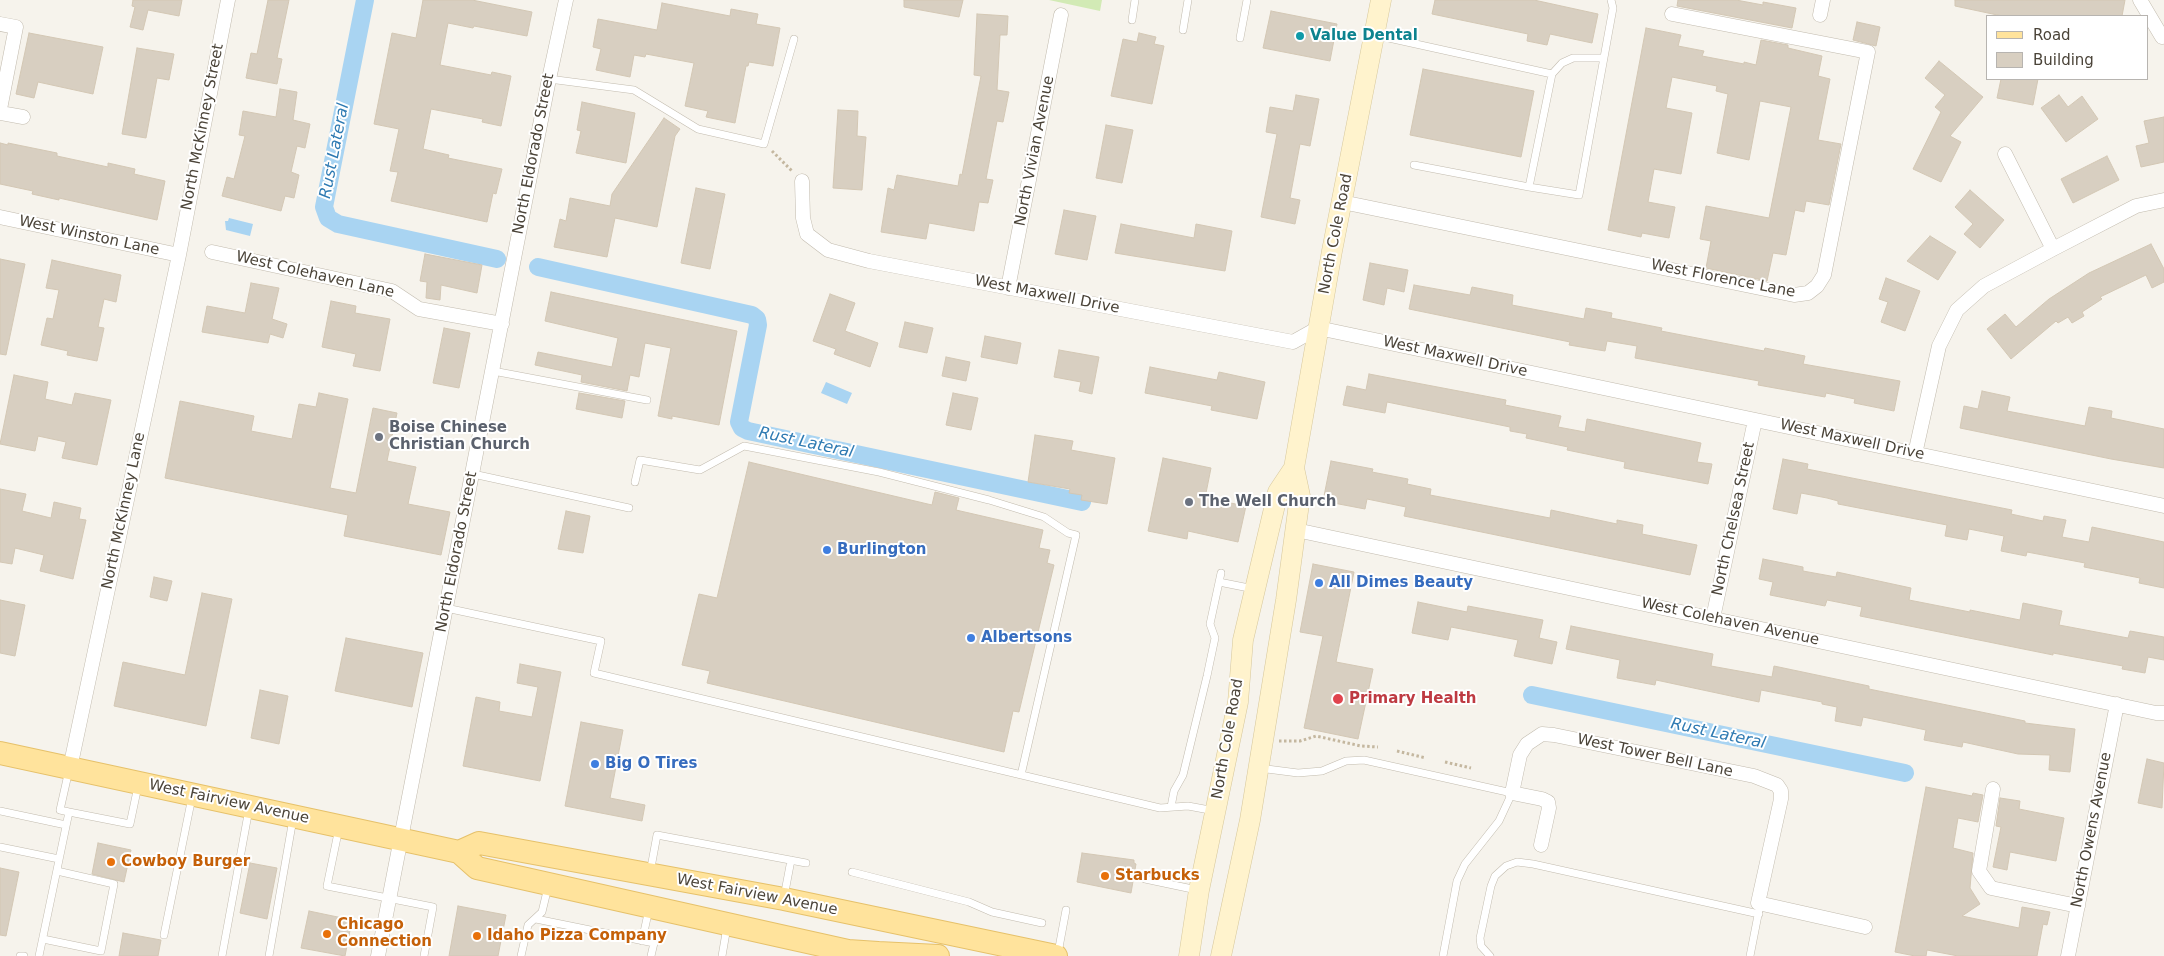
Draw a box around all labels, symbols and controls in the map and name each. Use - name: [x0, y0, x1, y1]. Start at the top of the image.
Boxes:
- legend: [1986, 15, 2149, 80]
- text: Road: [2033, 26, 2071, 44]
- place label: Value Dental: [1310, 27, 1418, 45]
- marker: Value Dental: [1294, 30, 1306, 42]
- street label: North McKinney Street: [178, 42, 228, 212]
- text: Building: [2033, 51, 2094, 69]
- street label: North Eldorado Street: [510, 72, 558, 236]
- street label: North Vivian Avenue: [1012, 74, 1058, 228]
- water label: Rust Lateral: [316, 102, 354, 200]
- street label: North Cole Road: [1316, 172, 1356, 296]
- street label: West Winston Lane: [17, 212, 161, 260]
- street label: West Colehaven Lane: [234, 248, 396, 302]
- street label: West Florence Lane: [1649, 256, 1797, 302]
- street label: West Maxwell Drive: [973, 272, 1121, 318]
- street label: West Maxwell Drive: [1381, 333, 1529, 381]
- street label: West Maxwell Drive: [1778, 416, 1926, 464]
- place label: Boise Chinese Christian Church: [389, 419, 530, 454]
- water label: Rust Lateral: [757, 424, 855, 462]
- street label: North McKinney Lane: [99, 431, 149, 591]
- marker: Boise Chinese Christian Church: [373, 431, 385, 443]
- street label: North Chelsea Street: [1709, 441, 1759, 597]
- street label: North Eldorado Street: [433, 470, 481, 634]
- place label: The Well Church: [1199, 493, 1336, 511]
- marker: The Well Church: [1183, 496, 1195, 508]
- place label: Burlington: [837, 541, 926, 559]
- marker: Burlington: [821, 544, 833, 556]
- place label: All Dimes Beauty: [1329, 574, 1473, 592]
- marker: All Dimes Beauty: [1313, 577, 1325, 589]
- street label: West Colehaven Avenue: [1639, 594, 1821, 650]
- place label: Albertsons: [981, 629, 1072, 647]
- marker: Albertsons: [965, 632, 977, 644]
- street label: North Cole Road: [1209, 677, 1247, 801]
- place label: Primary Health: [1349, 690, 1477, 708]
- marker: Primary Health: [1331, 692, 1345, 706]
- water label: Rust Lateral: [1669, 715, 1767, 753]
- street label: West Tower Bell Lane: [1575, 731, 1735, 781]
- street label: North Owens Avenue: [2068, 751, 2116, 909]
- place label: Big O Tires: [605, 755, 697, 773]
- marker: Big O Tires: [589, 758, 601, 770]
- street label: West Fairview Avenue: [147, 776, 311, 828]
- place label: Cowboy Burger: [121, 853, 250, 871]
- marker: Cowboy Burger: [105, 856, 117, 868]
- place label: Starbucks: [1115, 867, 1200, 885]
- marker: Starbucks: [1099, 870, 1111, 882]
- street label: West Fairview Avenue: [675, 871, 839, 919]
- place label: Chicago Connection: [337, 916, 432, 951]
- place label: Idaho Pizza Company: [487, 927, 667, 945]
- marker: Chicago Connection: [321, 928, 333, 940]
- marker: Idaho Pizza Company: [471, 930, 483, 942]

